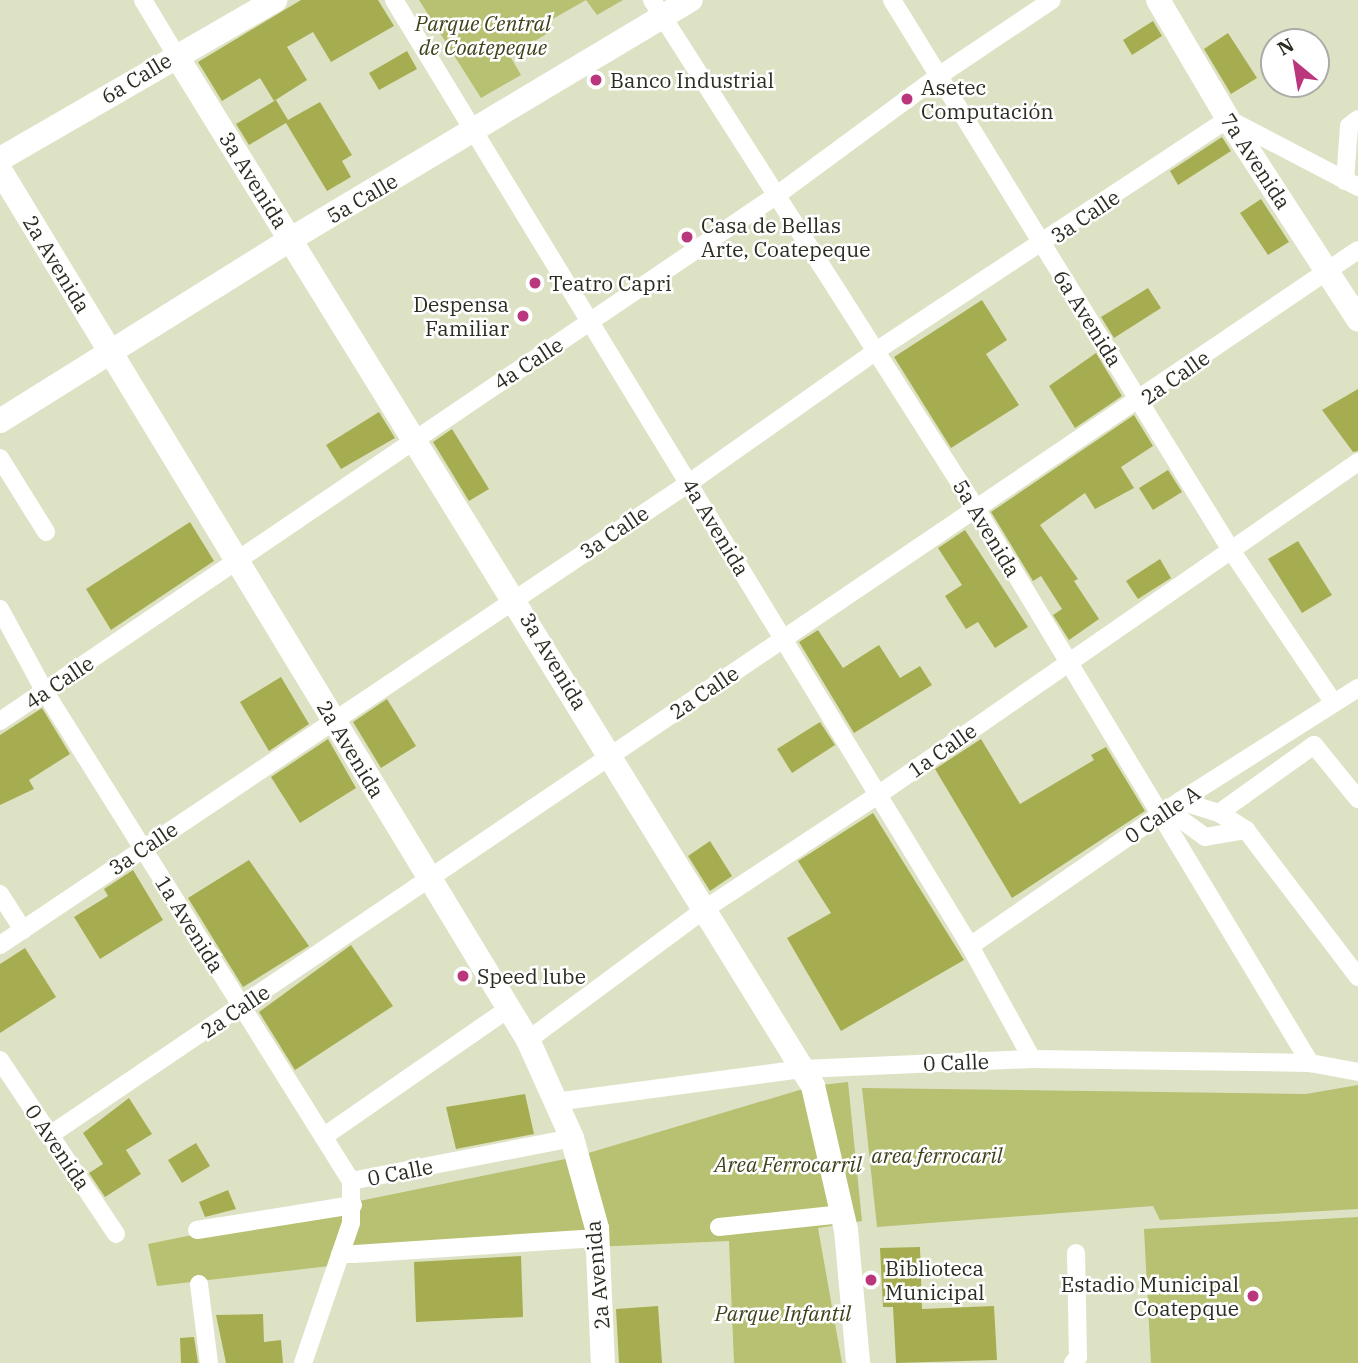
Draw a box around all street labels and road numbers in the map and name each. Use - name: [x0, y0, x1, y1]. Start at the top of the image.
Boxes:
- street label: 6a Calle: [96, 47, 176, 109]
- street label: 7a Avenida: [1216, 108, 1296, 214]
- street label: 3a Avenida: [214, 127, 294, 233]
- street label: 5a Calle: [322, 168, 402, 228]
- street label: 3a Calle: [1046, 184, 1124, 248]
- street label: 2a Avenida: [18, 211, 96, 317]
- street label: 6a Avenida: [1048, 265, 1128, 371]
- street label: 4a Calle: [489, 331, 567, 395]
- street label: 2a Calle: [1136, 344, 1214, 410]
- street label: 4a Avenida: [677, 474, 755, 580]
- street label: 5a Avenida: [948, 475, 1026, 581]
- street label: 3a Calle: [575, 500, 653, 564]
- street label: 3a Avenida: [515, 608, 593, 714]
- street label: 4a Calle: [20, 650, 98, 714]
- street label: 2a Calle: [665, 660, 743, 724]
- street label: 2a Avenida: [312, 696, 390, 802]
- street label: 1a Calle: [903, 717, 981, 783]
- street label: 0 Calle A: [1120, 780, 1204, 848]
- street label: 3a Calle: [104, 816, 182, 880]
- street label: 1a Avenida: [150, 871, 230, 977]
- street label: 2a Calle: [196, 979, 274, 1043]
- street label: 0 Calle: [922, 1048, 990, 1076]
- street label: 0 Avenida: [20, 1099, 96, 1195]
- street label: 0 Calle: [365, 1153, 435, 1191]
- street label: 2a Avenida: [580, 1219, 614, 1331]

